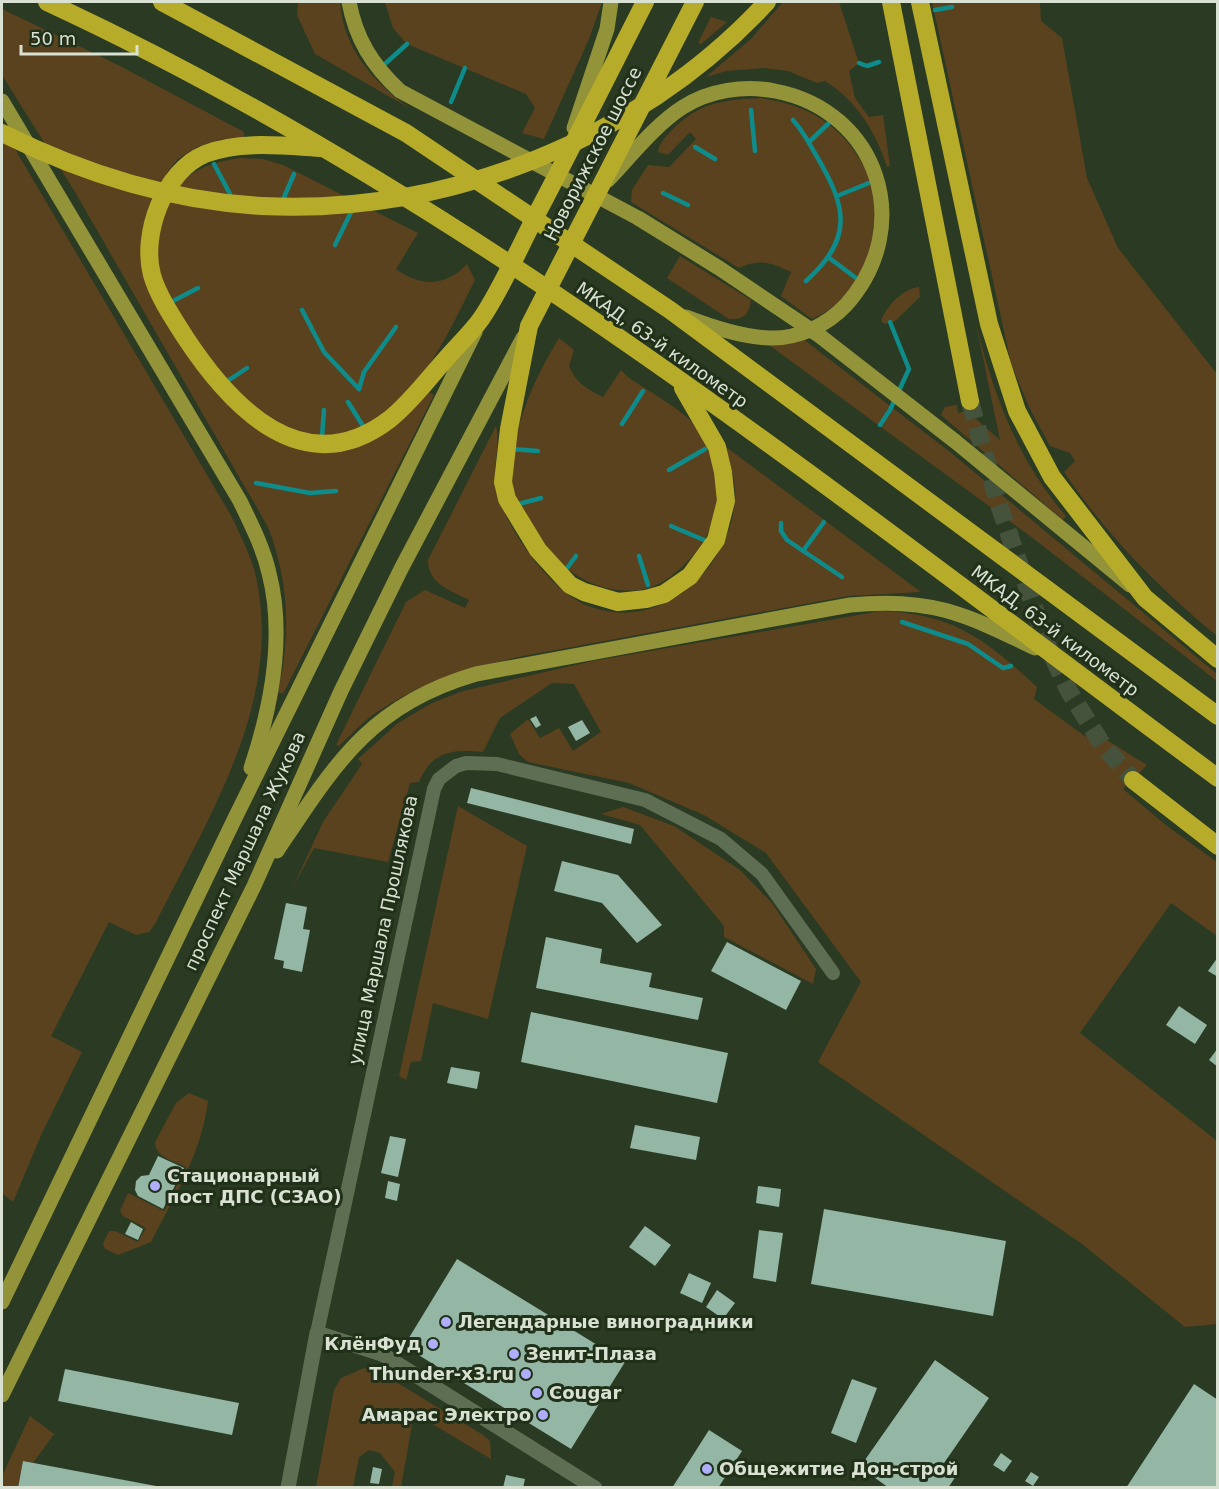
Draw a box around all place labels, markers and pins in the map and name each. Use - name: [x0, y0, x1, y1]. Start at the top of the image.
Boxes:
- place label: Стационарный пост ДПС (СЗАО): [167, 1165, 341, 1207]
- marker: Стационарный пост ДПС (СЗАО): [148, 1179, 162, 1193]
- place label: Легендарные виноградники: [458, 1311, 754, 1332]
- marker: Легендарные виноградники: [439, 1315, 453, 1329]
- place label: КлёнФуд: [324, 1333, 421, 1354]
- marker: КлёнФуд: [426, 1337, 440, 1351]
- place label: Зенит-Плаза: [526, 1343, 657, 1364]
- marker: Зенит-Плаза: [507, 1347, 521, 1361]
- place label: Thunder-x3.ru: [369, 1363, 514, 1384]
- marker: Thunder-x3.ru: [519, 1367, 533, 1381]
- place label: Cougar: [549, 1382, 621, 1403]
- marker: Cougar: [530, 1386, 544, 1400]
- place label: Амарас Электро: [362, 1404, 531, 1425]
- marker: Амарас Электро: [536, 1408, 550, 1422]
- place label: Общежитие Дон-строй: [719, 1458, 958, 1479]
- marker: Общежитие Дон-строй: [700, 1462, 714, 1476]

